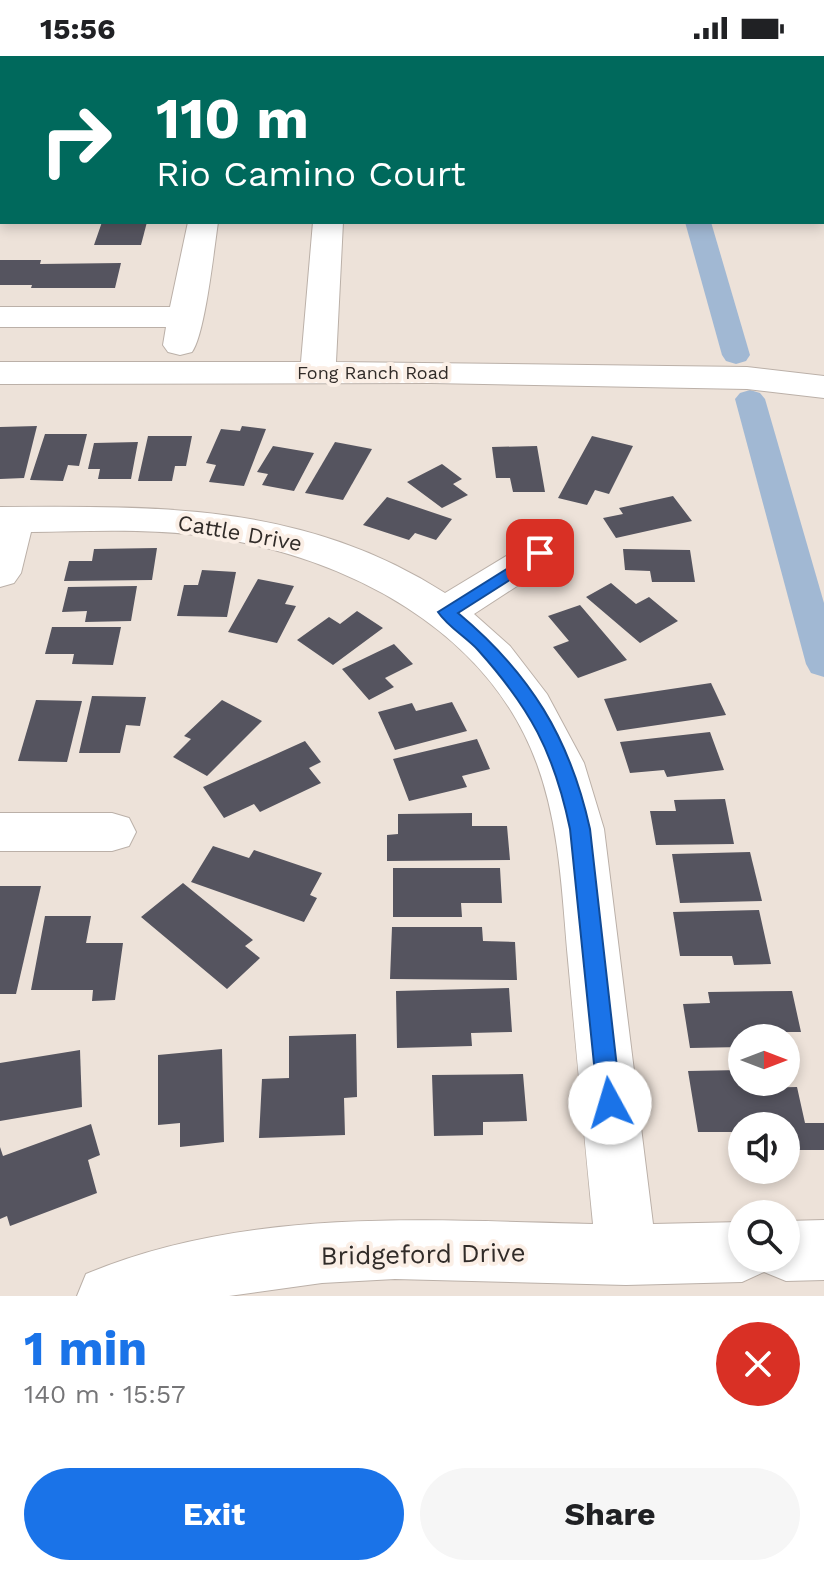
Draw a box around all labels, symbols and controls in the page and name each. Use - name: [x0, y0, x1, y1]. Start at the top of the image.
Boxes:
- text: 15:56: [40, 11, 115, 46]
- text: 110 m: [156, 86, 309, 152]
- icon: right: [24, 88, 128, 192]
- text: Rio Camino Court: [156, 153, 466, 195]
- street label: Fong Ranch Road: [297, 362, 449, 383]
- street label: Cattle Drive: [176, 510, 304, 556]
- pin: [506, 519, 574, 587]
- icon: arrive: [518, 531, 562, 575]
- north arrow: [728, 1024, 800, 1096]
- map controls: [728, 1024, 800, 1272]
- position arrow: [568, 1061, 652, 1145]
- button: sound: [728, 1112, 800, 1184]
- button: search: [728, 1200, 800, 1272]
- street label: Bridgeford Drive: [320, 1237, 526, 1271]
- text: 1 min: [24, 1320, 147, 1377]
- button: close: [716, 1322, 800, 1406]
- text: 140 m · 15:57: [24, 1379, 186, 1409]
- button: Exit: [24, 1468, 404, 1560]
- button: Share: [420, 1468, 800, 1560]

